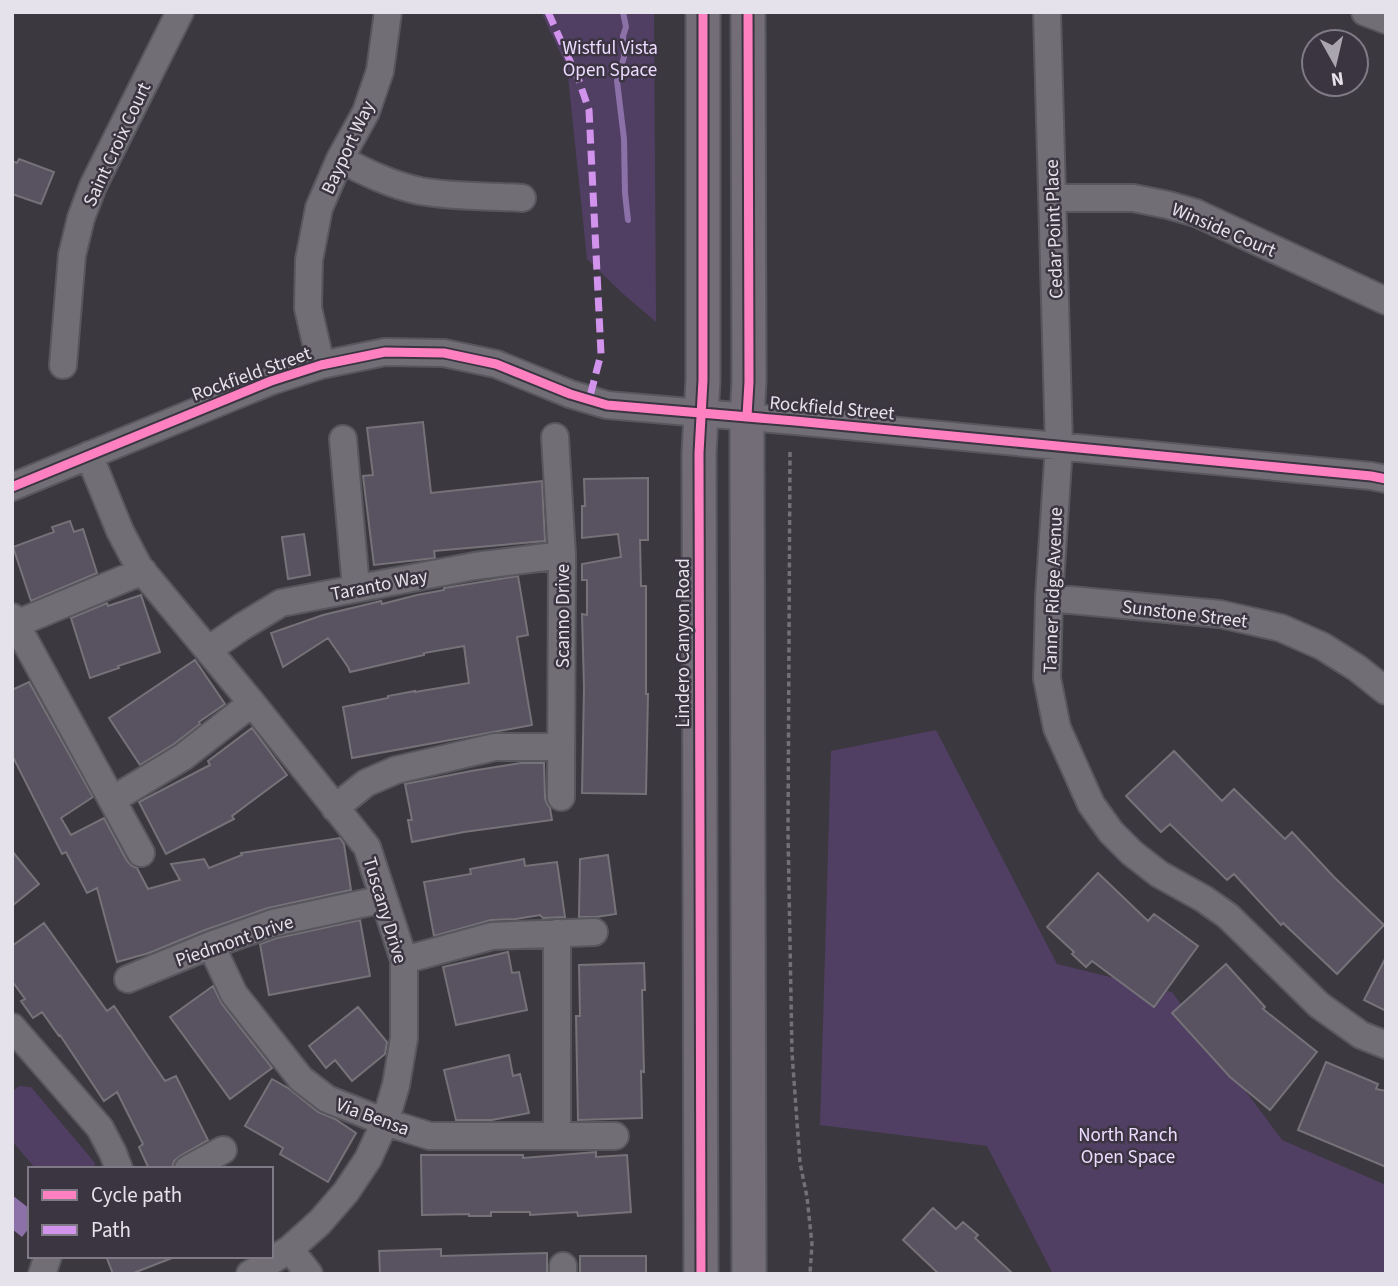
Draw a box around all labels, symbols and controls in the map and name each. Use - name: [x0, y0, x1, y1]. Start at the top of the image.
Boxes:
- north arrow: [1300, 28, 1370, 98]
- park label: Wistful Vista Open Space: [562, 35, 658, 84]
- text: N: [1329, 64, 1345, 93]
- street label: Saint Croix Court: [77, 78, 158, 211]
- street label: Bayport Way: [315, 96, 382, 199]
- street label: Cedar Point Place: [1039, 159, 1070, 299]
- street label: Winside Court: [1167, 196, 1280, 265]
- street label: Rockfield Street: [188, 340, 316, 409]
- street label: Rockfield Street: [768, 390, 896, 427]
- street label: Tanner Ridge Avenue: [1037, 507, 1070, 674]
- street label: Lindero Canyon Road: [670, 558, 697, 728]
- street label: Taranto Way: [329, 563, 430, 608]
- street label: Scanno Drive: [550, 564, 577, 668]
- street label: Sunstone Street: [1121, 593, 1250, 636]
- street label: Tuscany Drive: [356, 854, 414, 967]
- street label: Piedmont Drive: [172, 909, 297, 974]
- street label: Via Bensa: [332, 1092, 413, 1143]
- park label: North Ranch Open Space: [1078, 1122, 1178, 1171]
- legend: [28, 1167, 273, 1258]
- text: Cycle path: [91, 1180, 182, 1210]
- text: Path: [91, 1215, 131, 1245]

